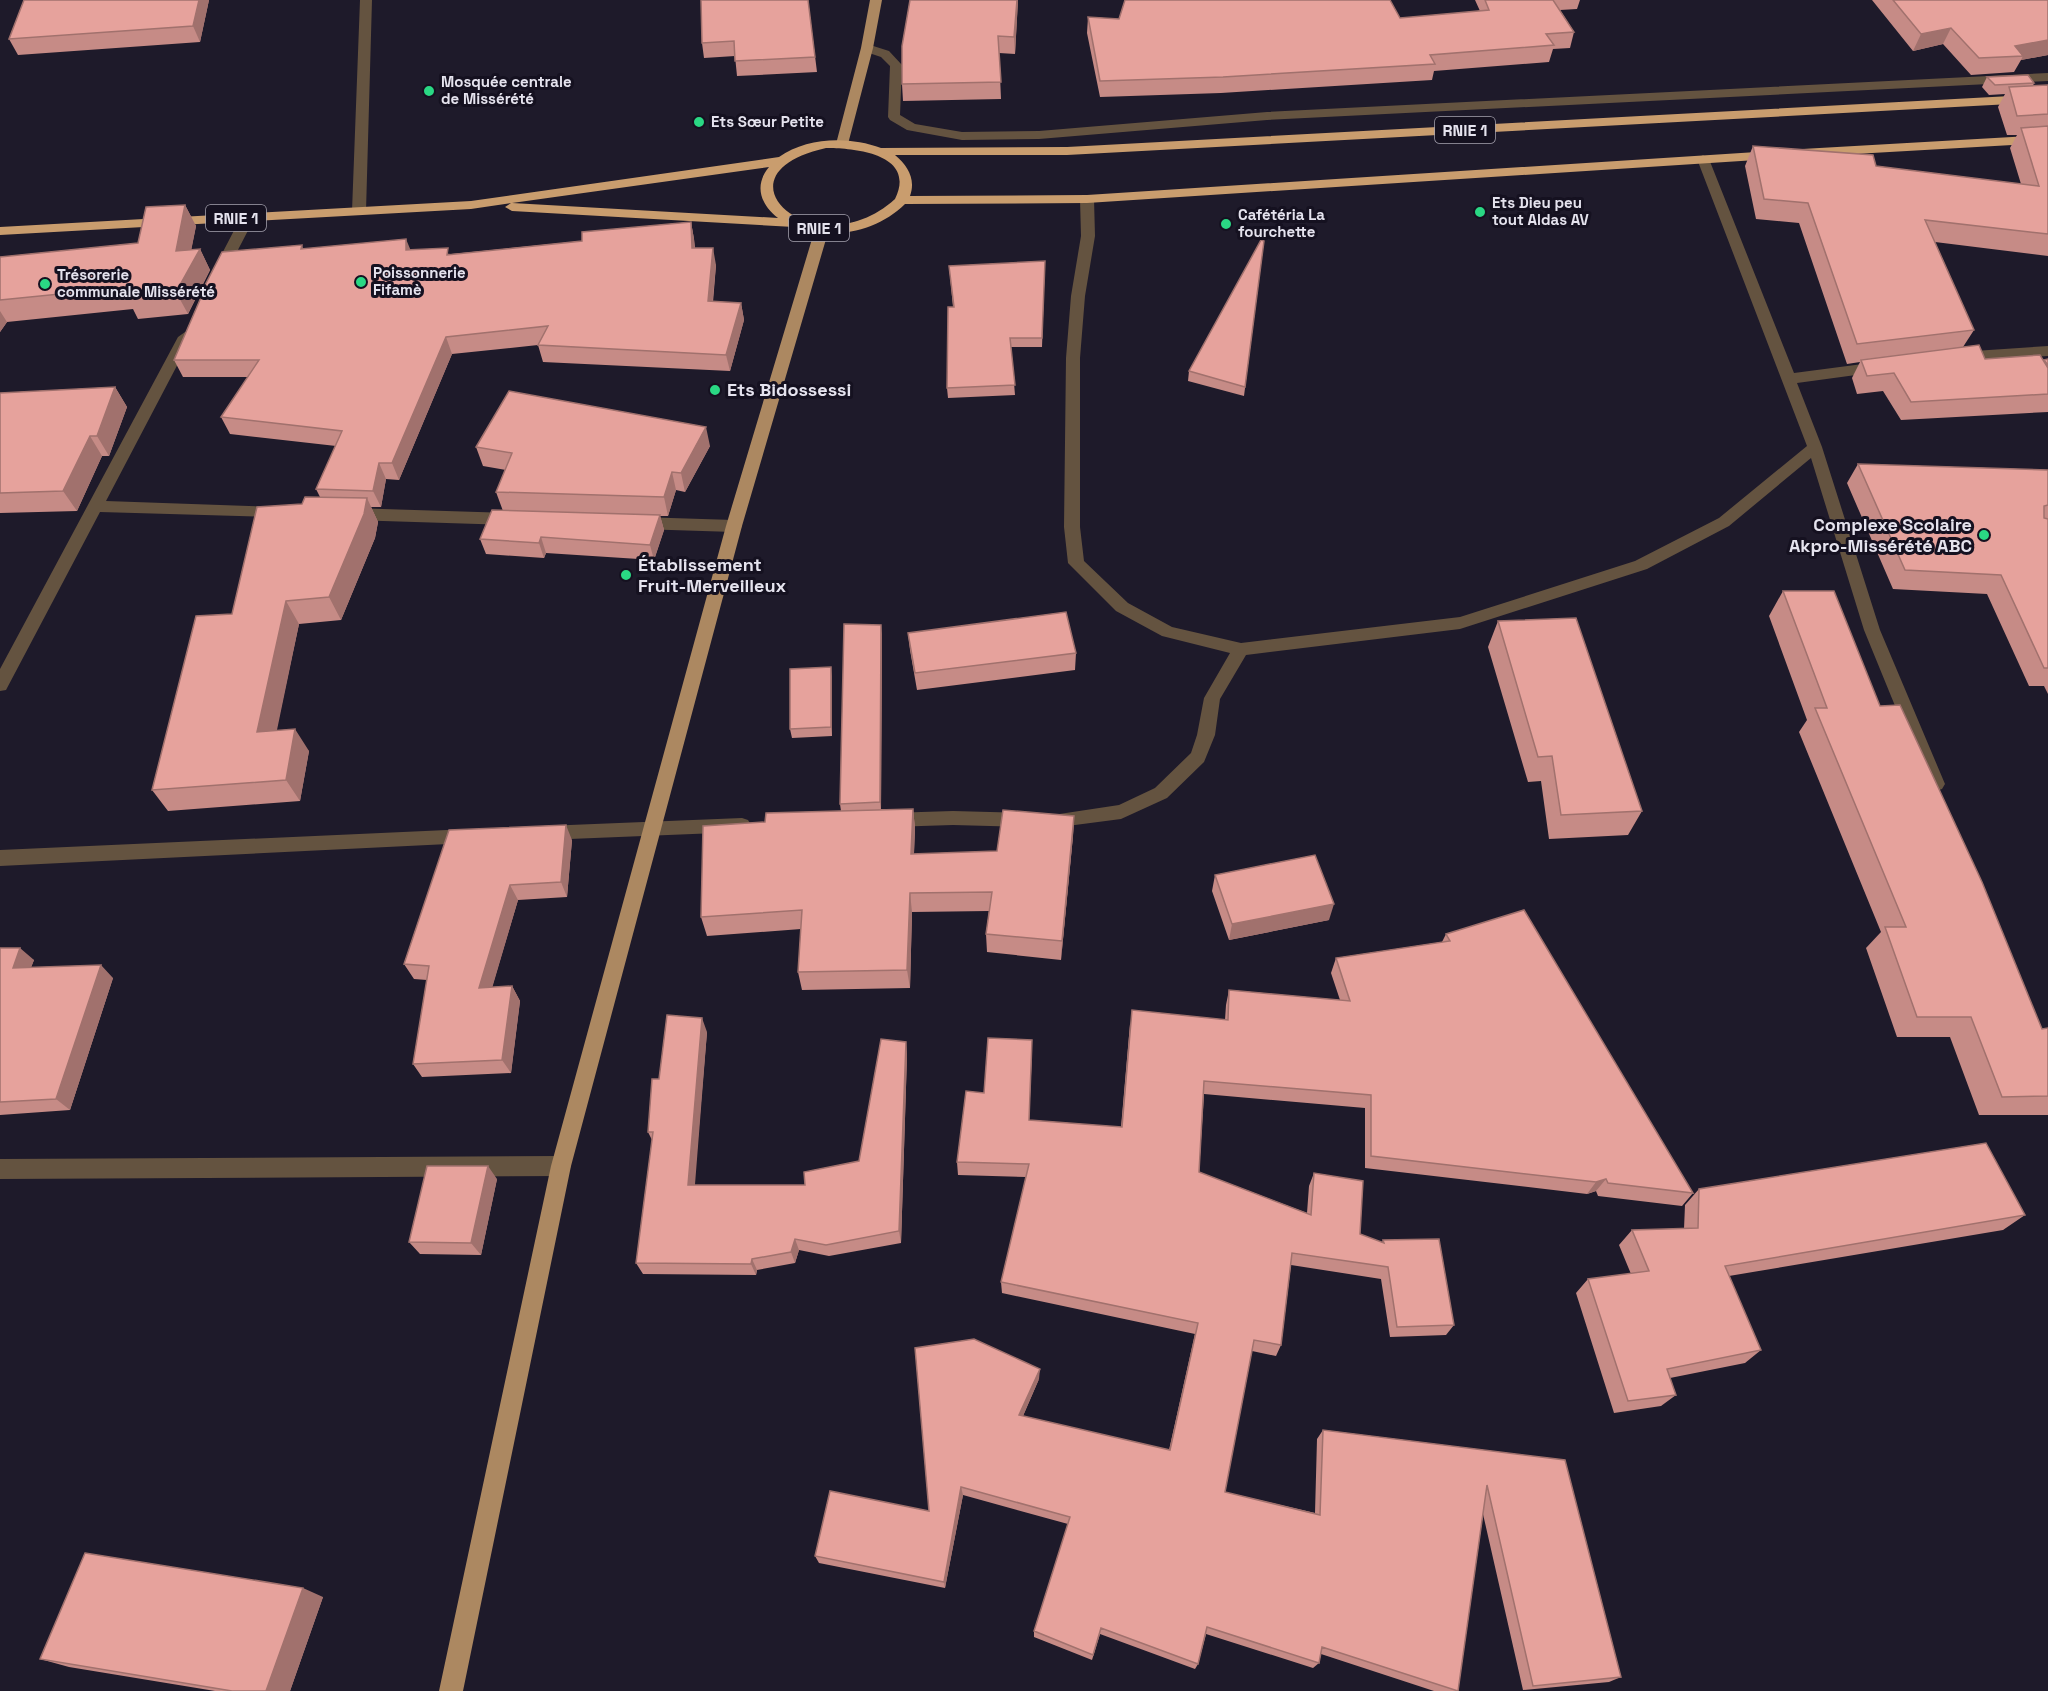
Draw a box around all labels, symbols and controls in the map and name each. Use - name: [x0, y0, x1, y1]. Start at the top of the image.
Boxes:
- place label: Mosquée centrale de Missérété: [441, 72, 572, 108]
- marker: Mosquée centrale de Missérété: [422, 84, 436, 98]
- place label: Ets Sœur Petite: [711, 112, 824, 131]
- marker: Ets Sœur Petite: [692, 115, 706, 129]
- road number: RNIE 1: [1435, 117, 1495, 143]
- place label: Ets Dieu peu tout Aldas AV: [1492, 193, 1589, 229]
- road number: RNIE 1: [206, 205, 266, 231]
- place label: Cafétéria La fourchette: [1238, 205, 1325, 241]
- marker: Ets Dieu peu tout Aldas AV: [1473, 205, 1487, 219]
- road number: RNIE 1: [789, 215, 849, 241]
- marker: Cafétéria La fourchette: [1219, 217, 1233, 231]
- place label: Poissonnerie Fifamè: [373, 263, 466, 299]
- place label: Trésorerie communale Missérété: [57, 265, 215, 301]
- marker: Poissonnerie Fifamè: [354, 275, 368, 289]
- marker: Trésorerie communale Missérété: [38, 277, 52, 291]
- place label: Ets Bidossessi: [727, 378, 851, 401]
- marker: Ets Bidossessi: [708, 383, 722, 397]
- place label: Complexe Scolaire Akpro-Missérété ABC: [1789, 513, 1972, 557]
- marker: Complexe Scolaire Akpro-Missérété ABC: [1977, 528, 1991, 542]
- place label: Établissement Fruit-Merveilleux: [638, 553, 786, 597]
- marker: Établissement Fruit-Merveilleux: [619, 568, 633, 582]

